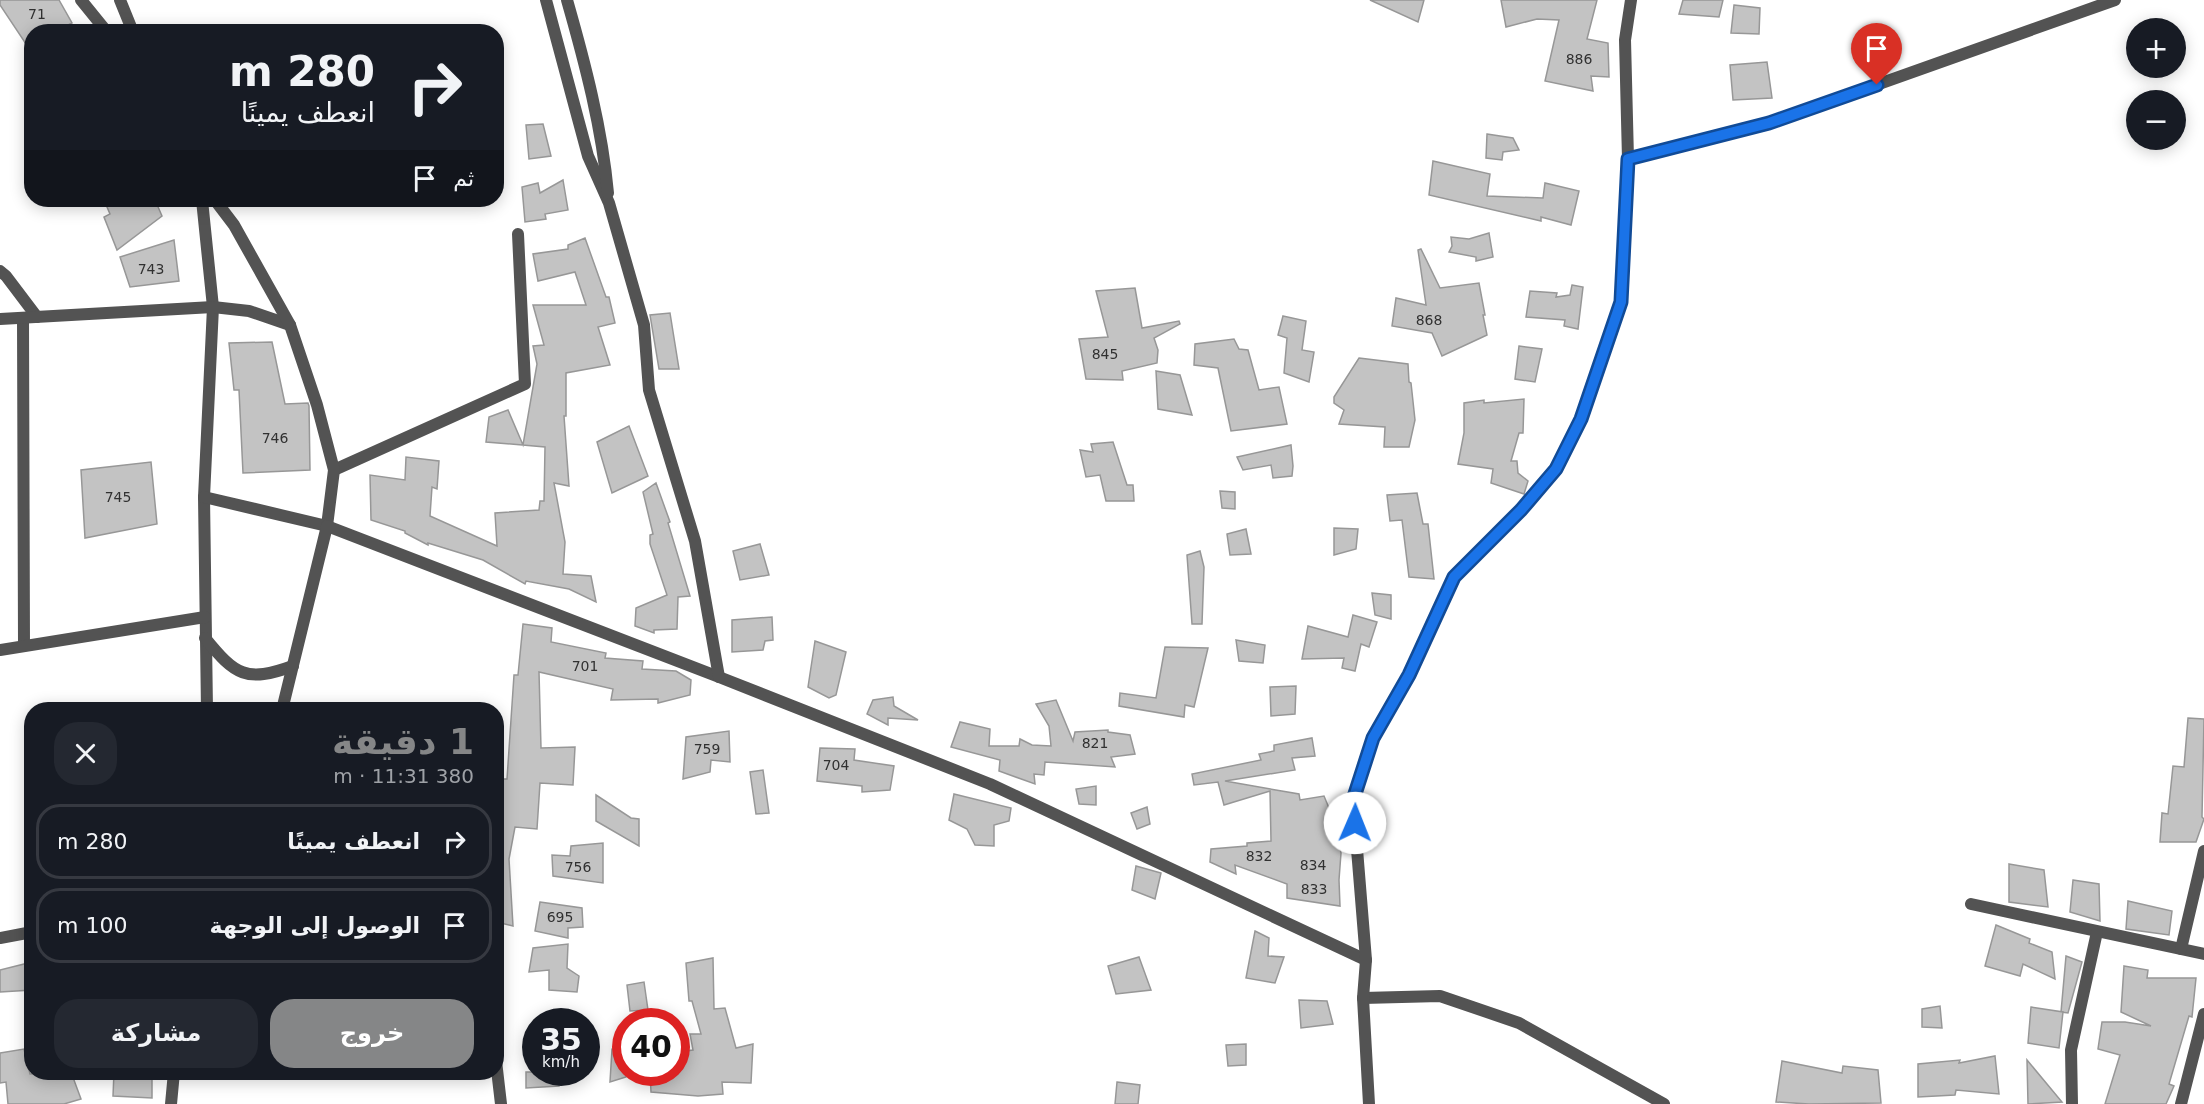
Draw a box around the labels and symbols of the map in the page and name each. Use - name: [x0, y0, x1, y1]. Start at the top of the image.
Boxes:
- house number: 71: [28, 6, 46, 22]
- pin: [1851, 23, 1902, 85]
- house number: 886: [1566, 51, 1592, 67]
- house number: 743: [138, 261, 164, 277]
- house number: 868: [1416, 312, 1442, 328]
- house number: 845: [1092, 346, 1118, 362]
- house number: 746: [262, 430, 288, 446]
- house number: 745: [105, 489, 131, 505]
- house number: 701: [572, 658, 598, 674]
- house number: 821: [1082, 735, 1108, 751]
- house number: 759: [694, 741, 720, 757]
- house number: 704: [823, 757, 849, 773]
- position arrow: [1323, 791, 1387, 855]
- house number: 832: [1246, 848, 1272, 864]
- house number: 834: [1300, 857, 1326, 873]
- house number: 756: [565, 859, 591, 875]
- house number: 833: [1301, 881, 1327, 897]
- house number: 695: [547, 909, 573, 925]
- speed limit sign: 40: [612, 1008, 690, 1086]

